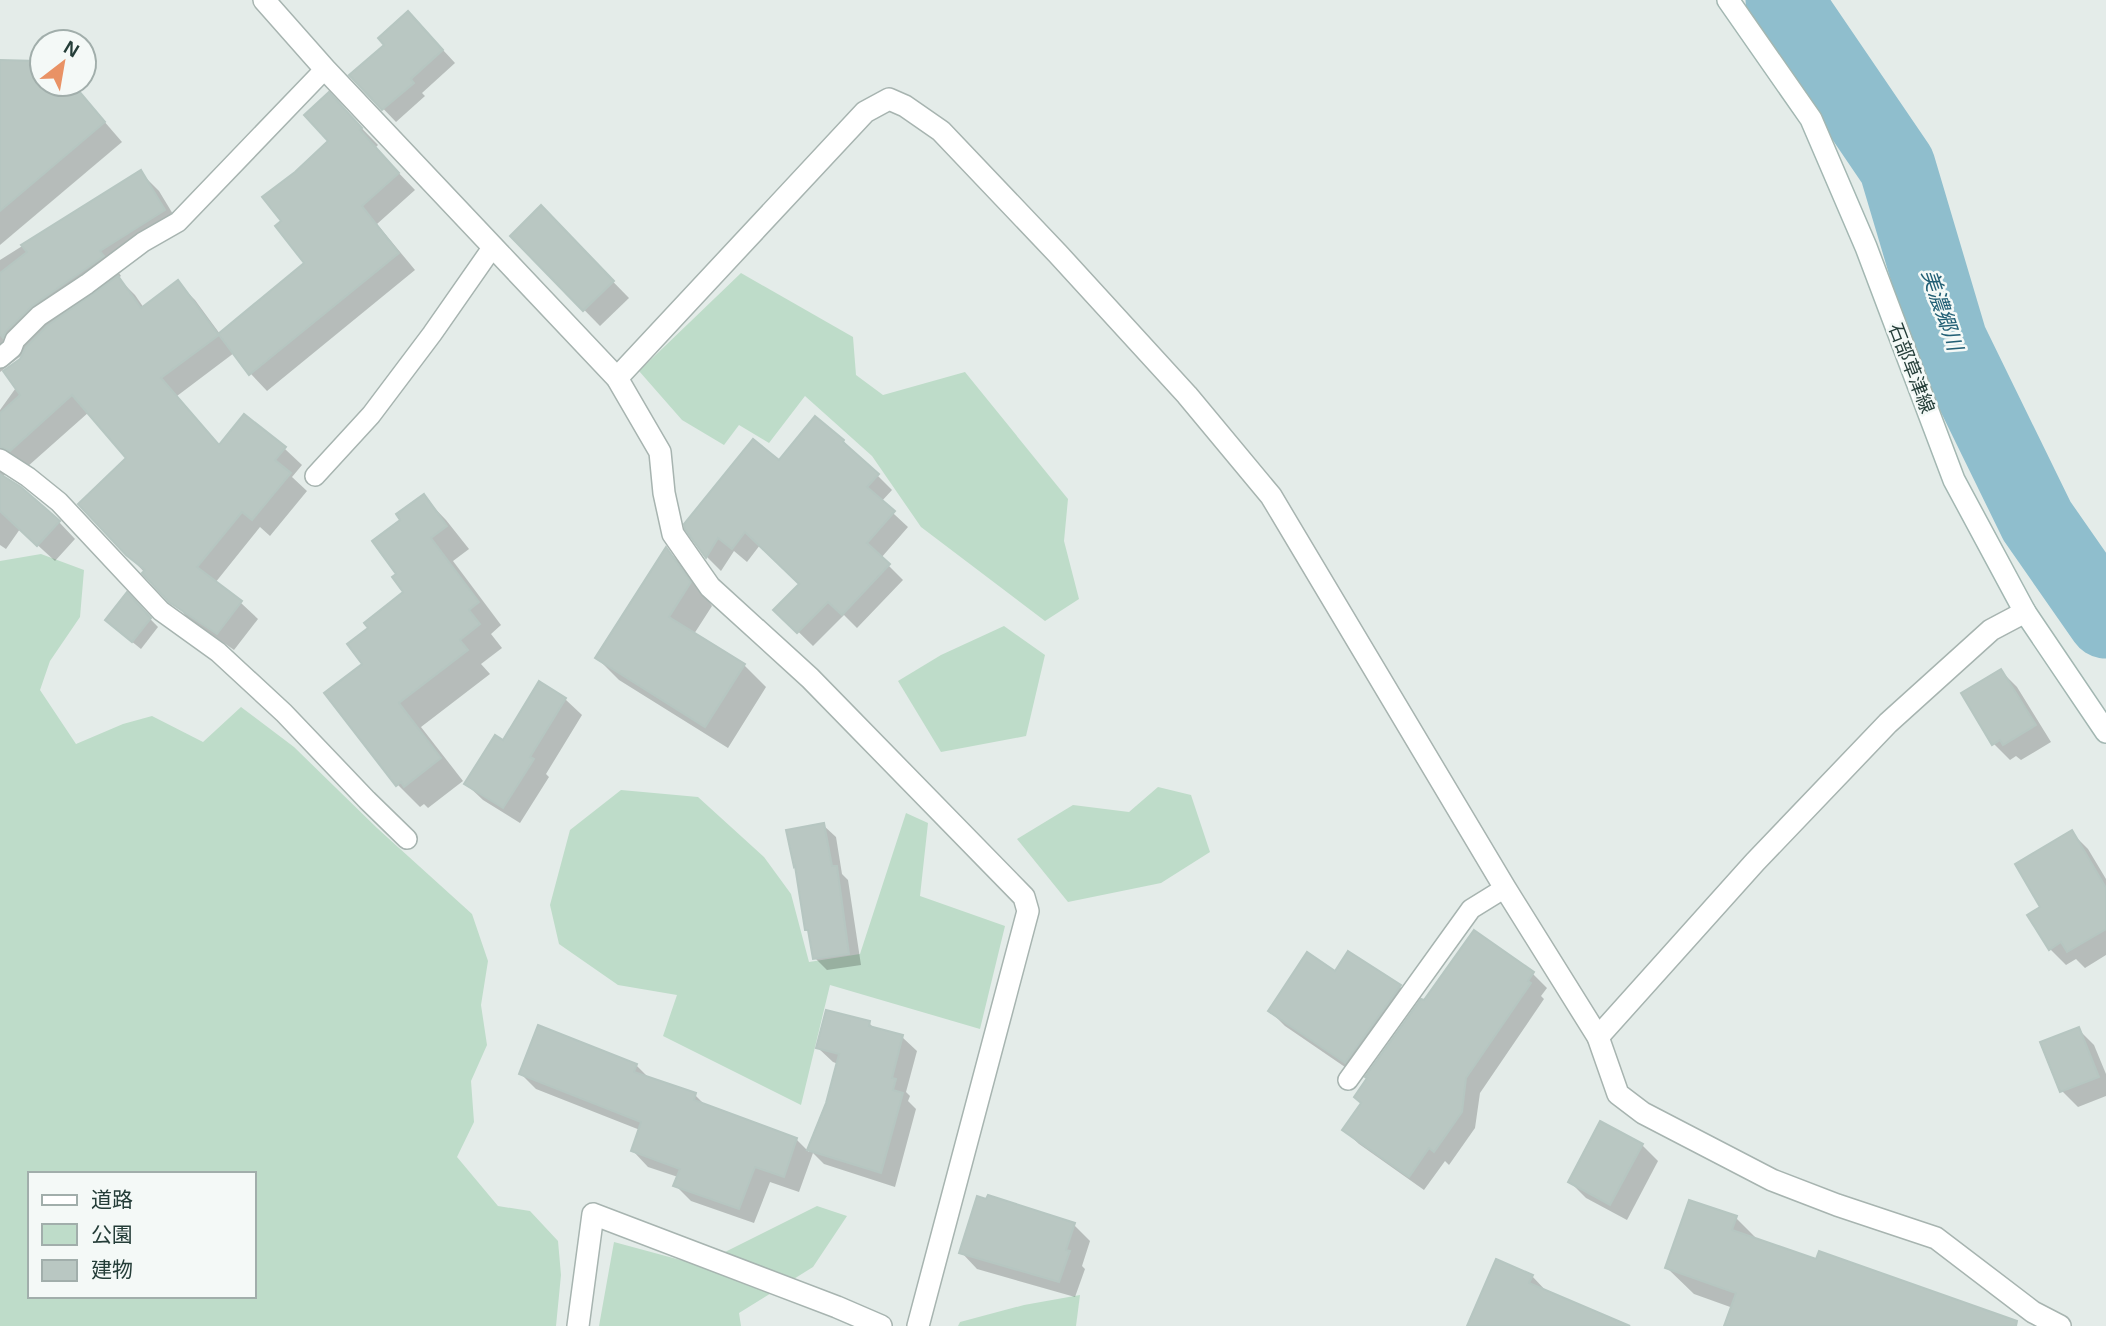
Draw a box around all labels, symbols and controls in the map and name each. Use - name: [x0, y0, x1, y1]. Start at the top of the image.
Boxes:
- north arrow: [28, 28, 98, 98]
- text: N: [60, 36, 83, 61]
- water label: 美濃郷川: [1918, 266, 1968, 355]
- street label: 石部草津線: [1885, 320, 1938, 416]
- legend: [28, 1172, 256, 1298]
- text: 道路: [91, 1188, 133, 1211]
- text: 公園: [91, 1223, 133, 1246]
- text: 建物: [91, 1258, 133, 1281]

